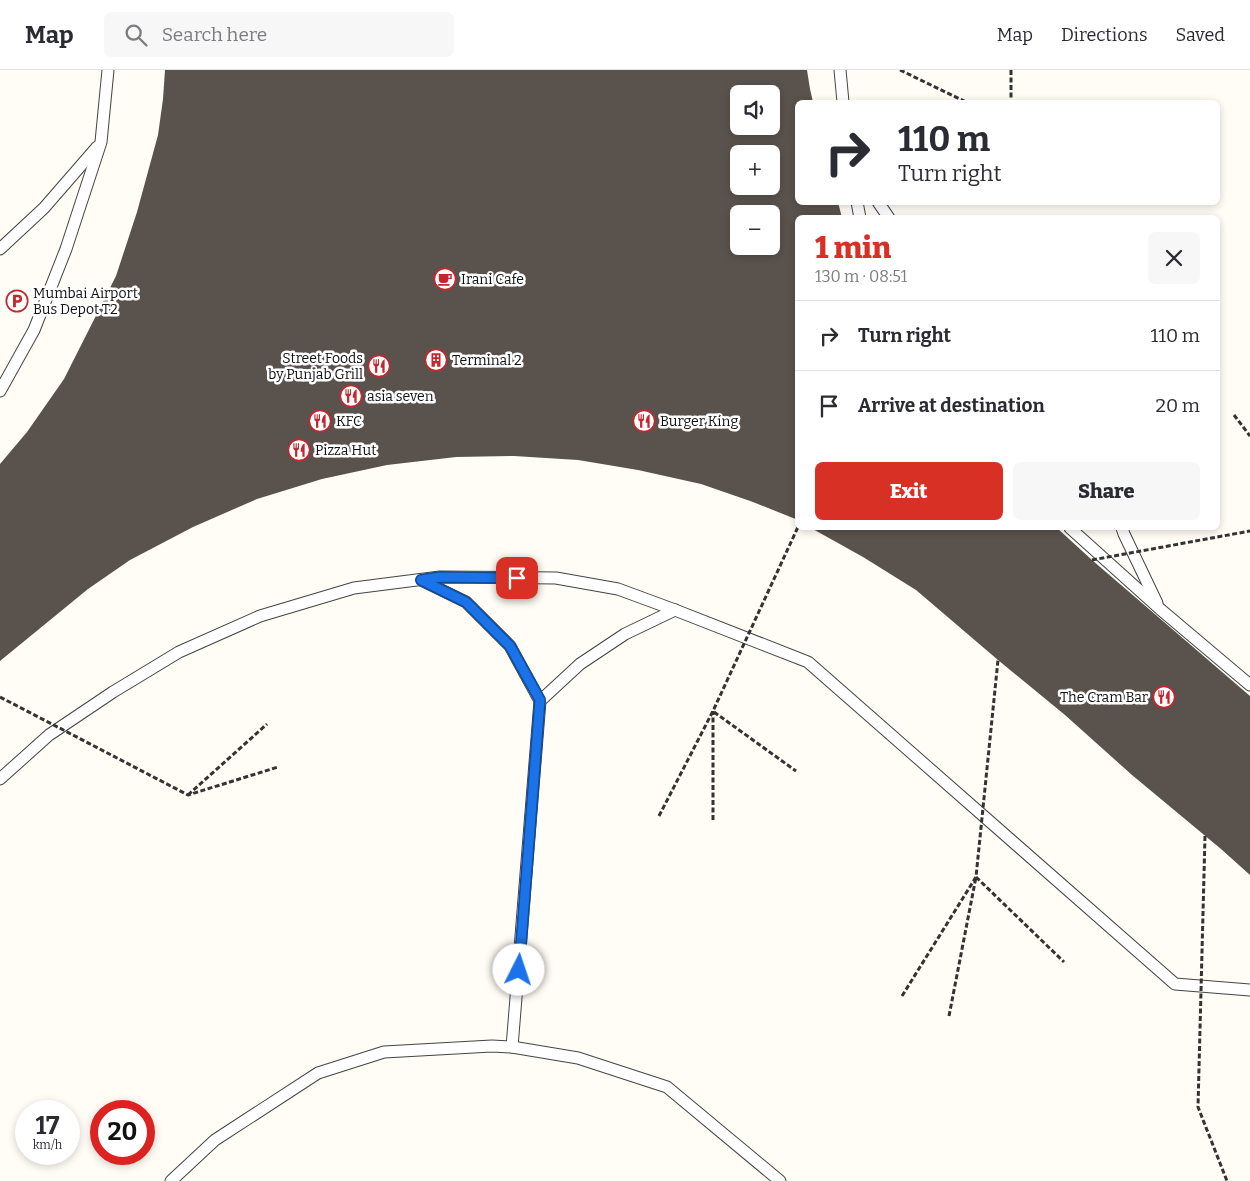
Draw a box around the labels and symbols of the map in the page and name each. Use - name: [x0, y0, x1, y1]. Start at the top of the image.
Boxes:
- cafe icon: Irani Cafe: [433, 267, 457, 291]
- place label: Irani Cafe: [461, 271, 524, 288]
- place label: Mumbai Airport Bus Depot T2: [33, 285, 138, 318]
- parking icon: Mumbai Airport Bus Depot T2: [5, 289, 29, 313]
- building icon: Terminal 2: [424, 348, 448, 372]
- place label: Street Foods by Punjab Grill: [268, 350, 363, 383]
- place label: Terminal 2: [452, 352, 522, 369]
- restaurant icon: Street Foods by Punjab Grill: [367, 354, 391, 378]
- restaurant icon: asia seven: [339, 384, 363, 408]
- place label: asia seven: [367, 388, 434, 405]
- restaurant icon: KFC: [308, 409, 332, 433]
- restaurant icon: Burger King: [632, 409, 656, 433]
- place label: KFC: [336, 413, 362, 430]
- place label: Burger King: [660, 413, 738, 430]
- restaurant icon: Pizza Hut: [287, 438, 311, 462]
- place label: Pizza Hut: [315, 442, 376, 459]
- pin: [496, 557, 538, 599]
- restaurant icon: The Cram Bar: [1152, 685, 1176, 709]
- place label: The Cram Bar: [1060, 689, 1148, 706]
- position arrow: [492, 943, 544, 995]
- speed limit sign: 20: [90, 1100, 155, 1165]

